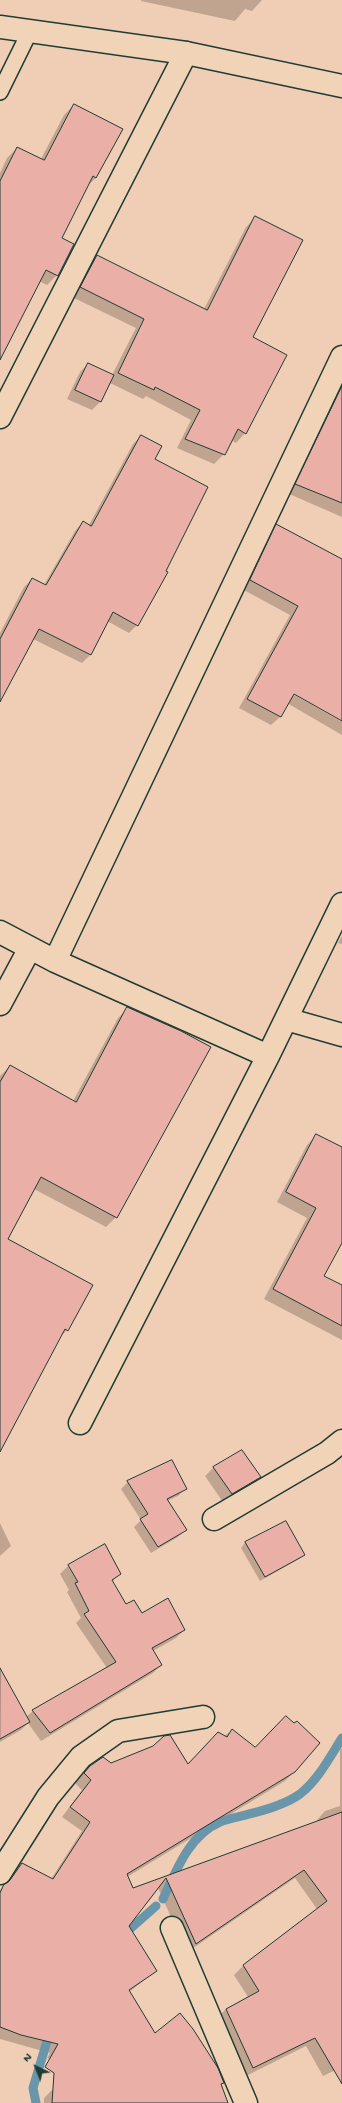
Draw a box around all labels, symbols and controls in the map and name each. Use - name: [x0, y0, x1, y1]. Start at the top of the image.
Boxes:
- north arrow: [16, 2047, 56, 2087]
- text: N: [21, 2051, 35, 2065]

